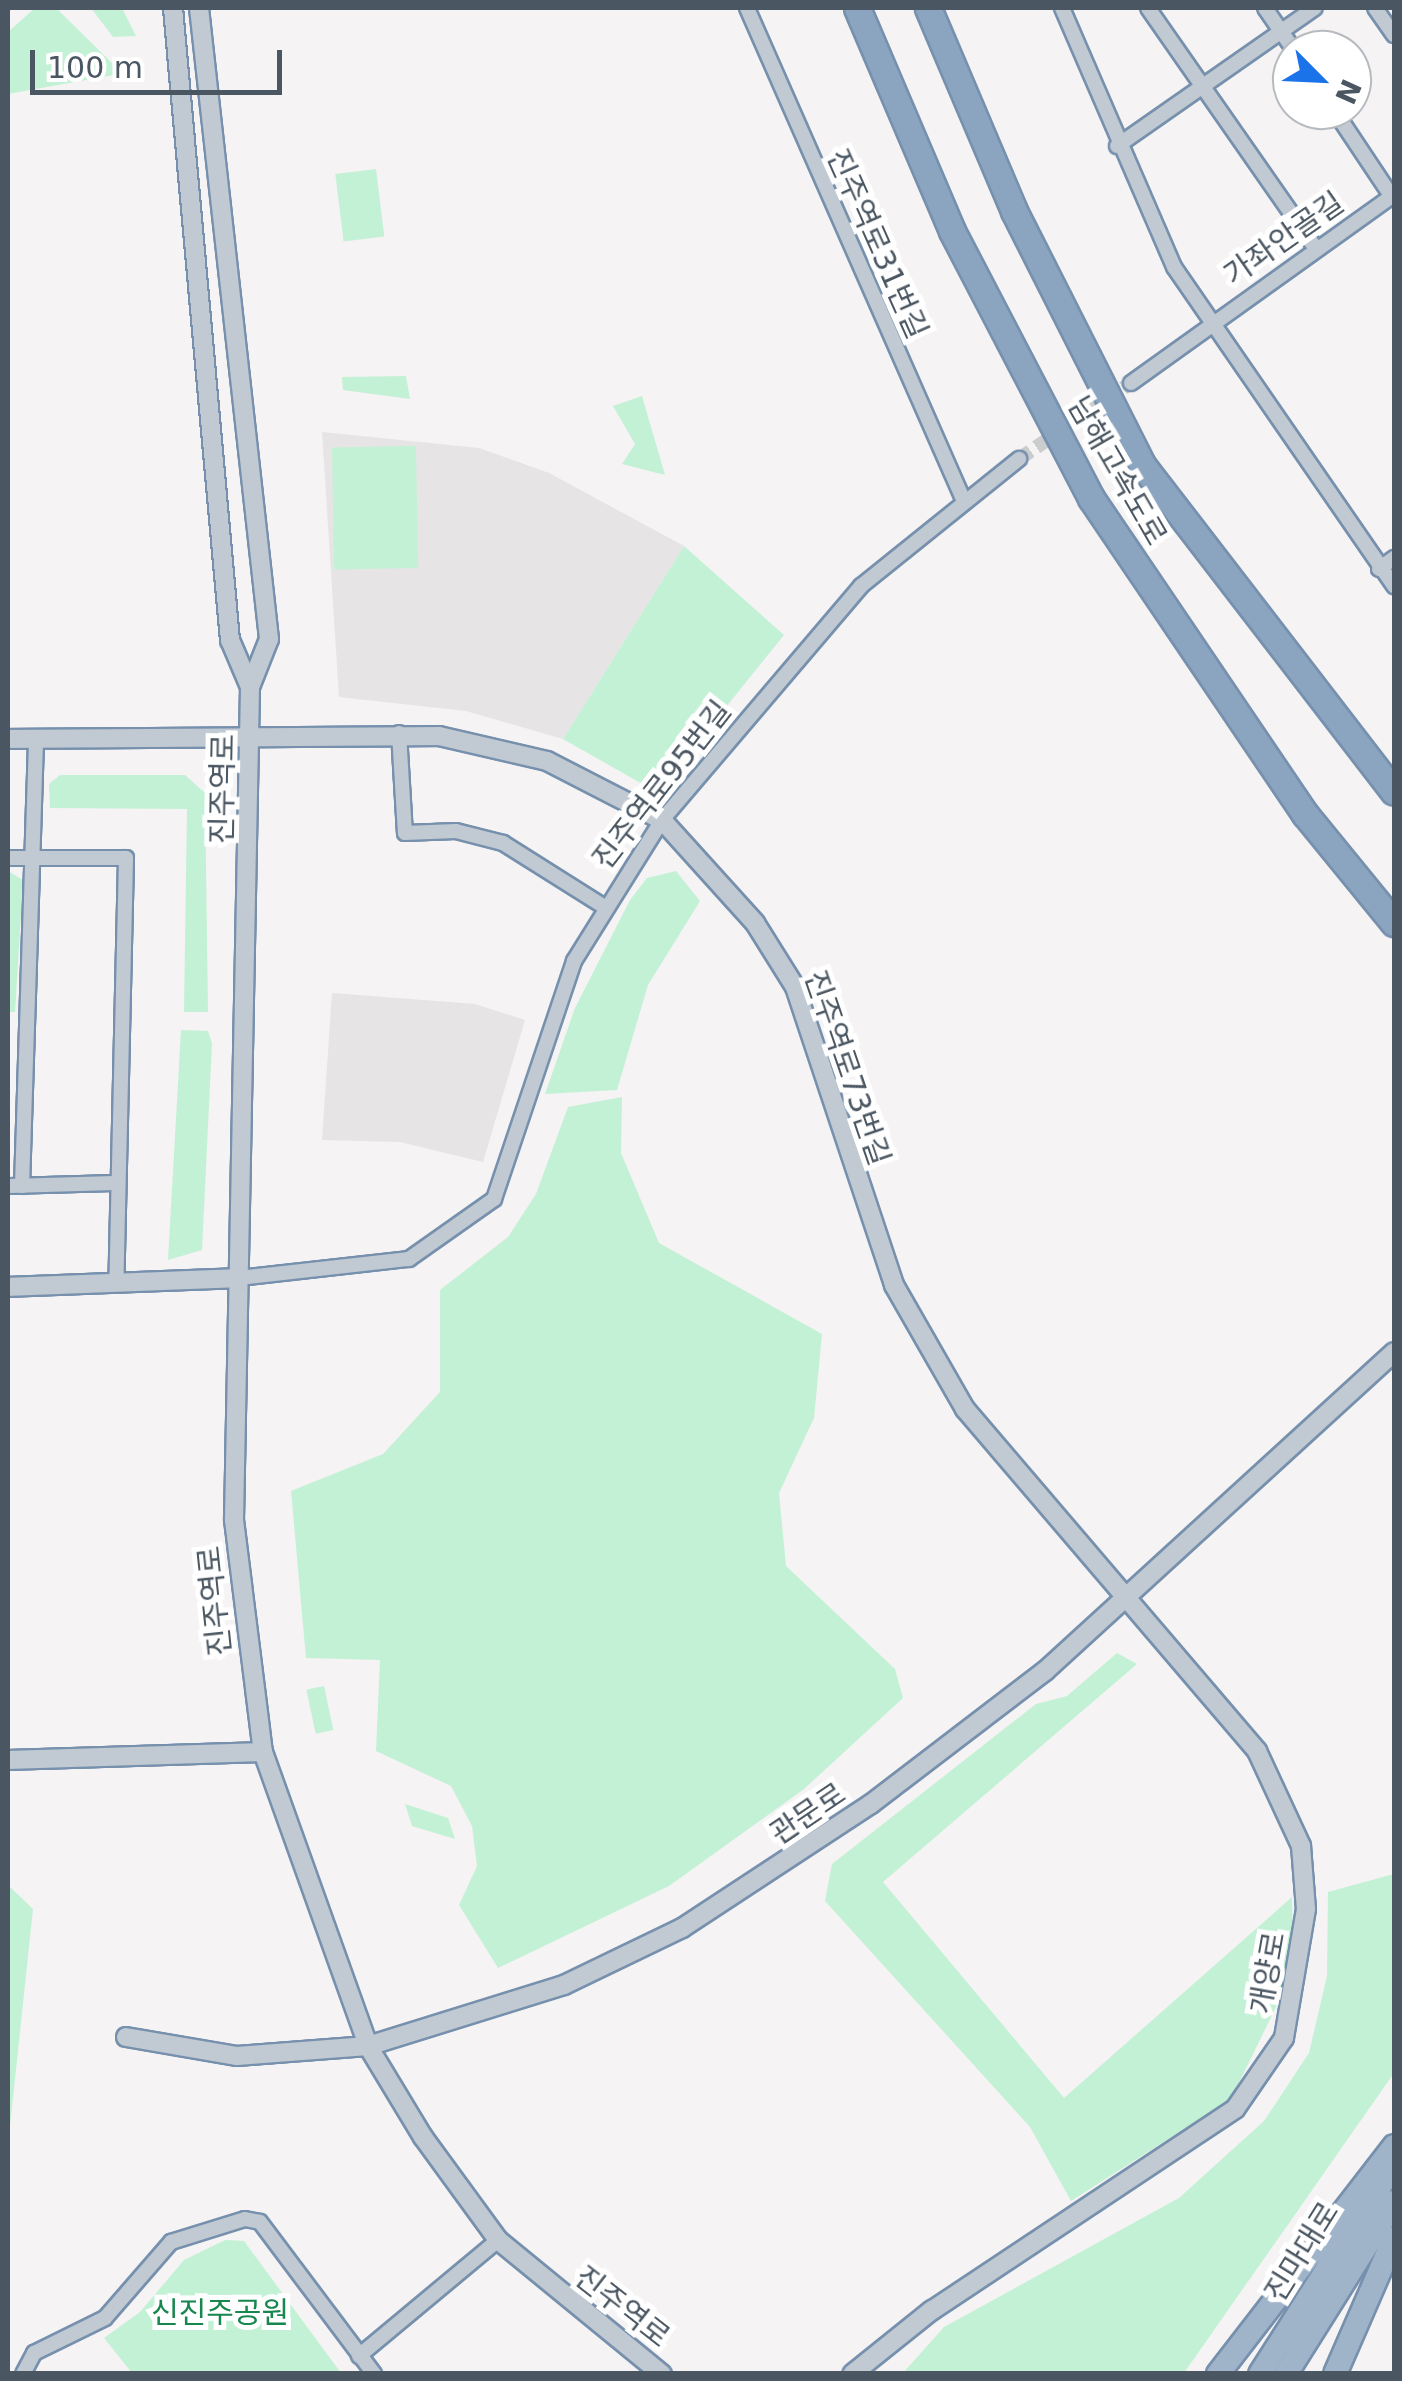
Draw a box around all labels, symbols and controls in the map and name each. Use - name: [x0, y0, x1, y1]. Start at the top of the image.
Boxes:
- scale bar: [35, 30, 288, 92]
- north arrow: [1272, 30, 1372, 130]
- text: 100 m: [47, 50, 143, 85]
- text: N: [1328, 74, 1368, 109]
- street label: 진주역로31번길: [819, 144, 935, 344]
- street label: 가좌안골길: [1217, 185, 1351, 293]
- street label: 남해고속도로: [1060, 390, 1174, 552]
- street label: 진주역로95번길: [585, 694, 739, 876]
- street label: 진주역로: [204, 733, 242, 845]
- street label: 진주역로73번길: [797, 966, 897, 1170]
- street label: 진주역로: [191, 1544, 239, 1658]
- street label: 관문로: [764, 1776, 852, 1852]
- street label: 개양로: [1243, 1929, 1293, 2017]
- street label: 진마대로: [1257, 2196, 1347, 2308]
- street label: 진주역로: [567, 2259, 677, 2355]
- park label: 신진주공원: [151, 2295, 289, 2331]

